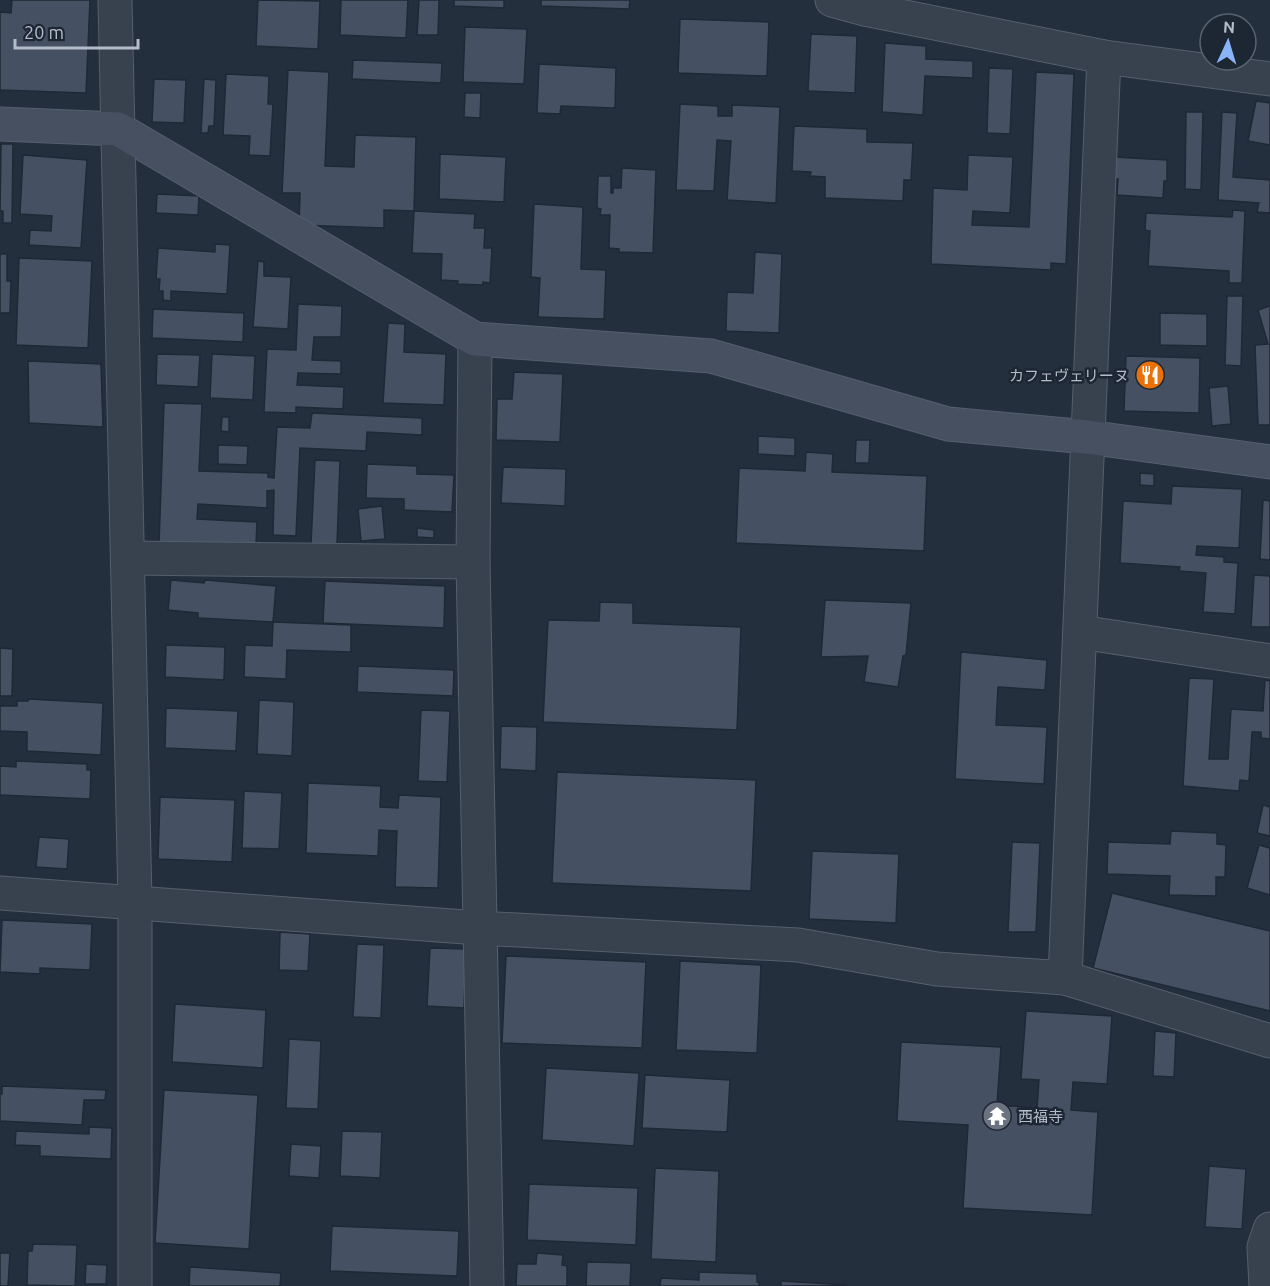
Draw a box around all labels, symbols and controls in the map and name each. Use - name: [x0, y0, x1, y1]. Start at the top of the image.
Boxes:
- scale bar: [15, 12, 138, 50]
- north arrow: [1198, 12, 1258, 72]
- text: N: [1222, 18, 1236, 36]
- text: 20 m: [24, 22, 64, 42]
- restaurant icon: カフェヴェリーヌ: [1134, 359, 1166, 391]
- place label: カフェヴェリーヌ: [1009, 367, 1129, 384]
- temple icon: 西福寺: [981, 1100, 1013, 1132]
- place label: 西福寺: [1018, 1108, 1063, 1125]

